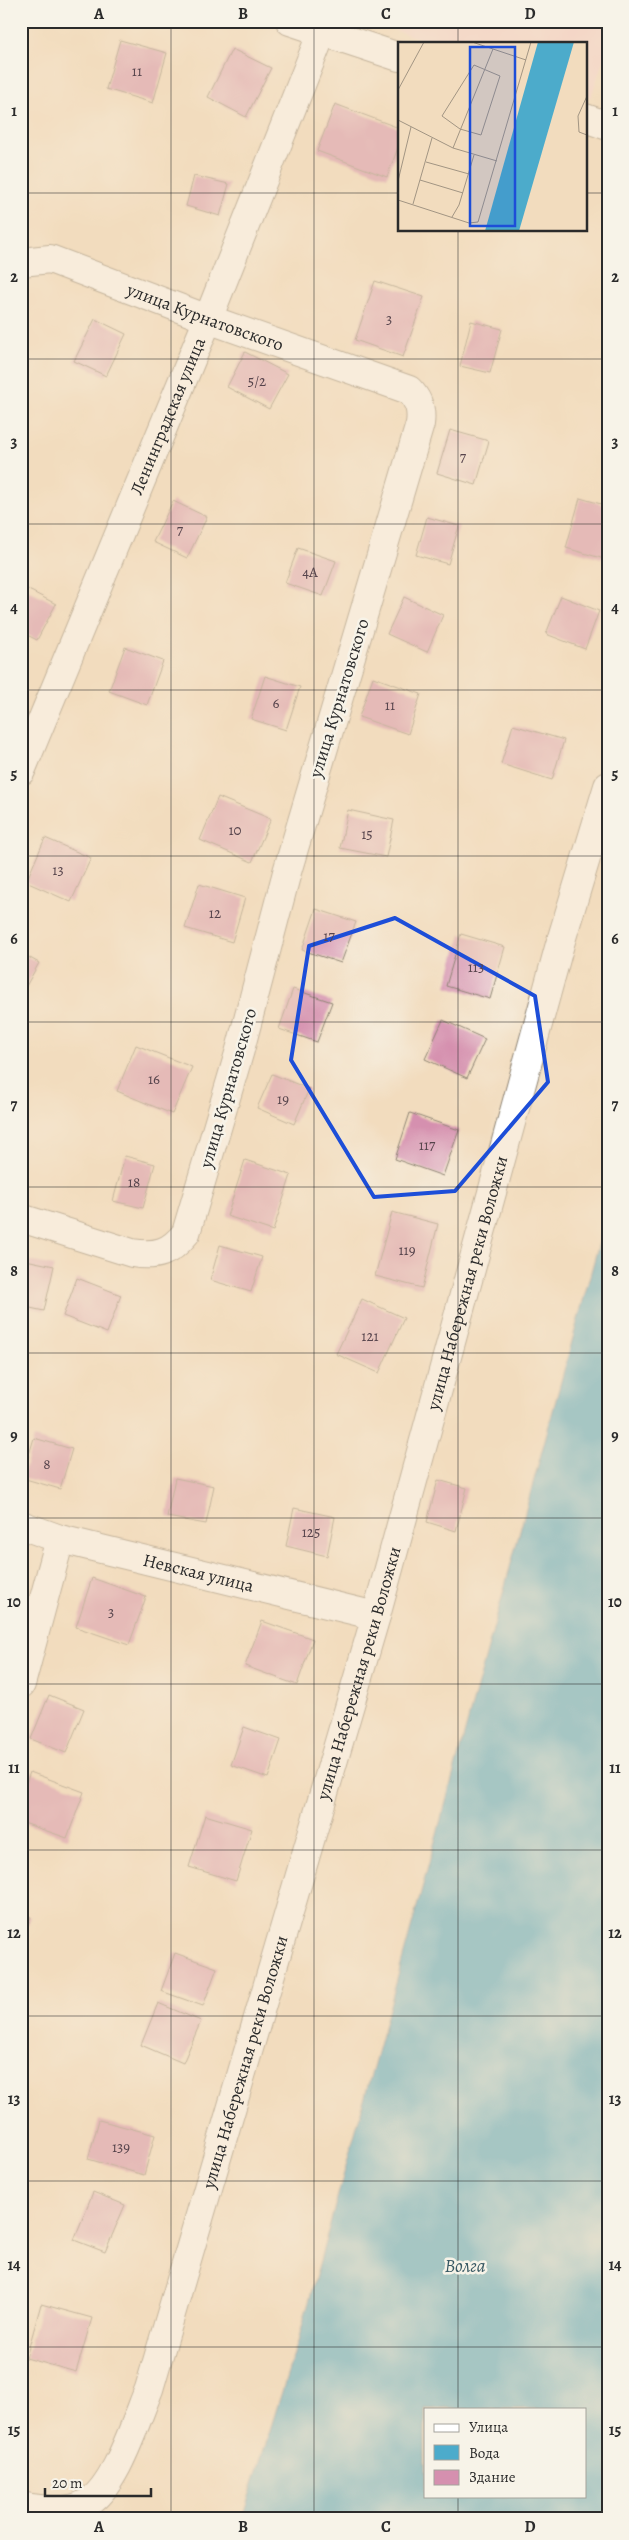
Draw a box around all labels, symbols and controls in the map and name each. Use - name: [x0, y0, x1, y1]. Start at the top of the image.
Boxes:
- text: A: [93, 3, 105, 25]
- text: B: [238, 3, 248, 25]
- text: C: [381, 3, 391, 25]
- text: D: [524, 3, 536, 25]
- inset map: [398, 42, 586, 231]
- house number: 11: [132, 61, 142, 81]
- text: 1: [11, 100, 17, 122]
- text: 1: [612, 100, 618, 122]
- text: 2: [10, 266, 18, 288]
- text: 2: [611, 266, 619, 288]
- street label: улица Курнатовского: [123, 277, 287, 357]
- house number: 3: [386, 309, 392, 329]
- street label: Ленинградская улица: [124, 333, 211, 499]
- house number: 5/2: [248, 371, 266, 391]
- text: 3: [11, 431, 18, 453]
- text: 3: [612, 431, 619, 453]
- house number: 7: [460, 447, 467, 467]
- house number: 7: [177, 520, 184, 540]
- house number: 4А: [302, 562, 318, 582]
- text: 4: [10, 597, 18, 619]
- text: 4: [611, 597, 619, 619]
- street label: улица Курнатовского: [303, 616, 375, 781]
- house number: 6: [273, 693, 280, 713]
- house number: 11: [385, 695, 395, 715]
- text: 5: [11, 763, 18, 785]
- text: 5: [612, 763, 619, 785]
- house number: 10: [228, 820, 242, 840]
- house number: 15: [361, 824, 373, 844]
- house number: 13: [52, 860, 64, 880]
- house number: 12: [209, 903, 221, 923]
- house number: 17: [323, 926, 335, 946]
- text: 6: [10, 928, 18, 950]
- text: 6: [611, 928, 619, 950]
- house number: 113: [468, 957, 484, 977]
- street label: улица Курнатовского: [193, 1005, 262, 1172]
- house number: 16: [148, 1069, 160, 1089]
- house number: 19: [277, 1089, 289, 1109]
- text: 7: [11, 1094, 18, 1116]
- text: 7: [612, 1094, 619, 1116]
- house number: 117: [419, 1135, 436, 1155]
- street label: улица Набережная реки Воложки: [421, 1153, 513, 1414]
- house number: 18: [128, 1172, 140, 1192]
- house number: 119: [398, 1240, 416, 1260]
- text: 8: [10, 1260, 18, 1282]
- text: 8: [611, 1260, 619, 1282]
- house number: 121: [361, 1326, 379, 1346]
- text: 9: [10, 1425, 18, 1447]
- text: 9: [611, 1425, 619, 1447]
- house number: 8: [43, 1454, 51, 1474]
- house number: 125: [302, 1522, 320, 1542]
- street label: улица Набережная реки Воложки: [310, 1544, 406, 1804]
- street label: Невская улица: [141, 1548, 257, 1598]
- text: 10: [7, 1591, 21, 1613]
- text: 10: [608, 1591, 622, 1613]
- house number: 3: [108, 1602, 114, 1622]
- text: 11: [8, 1757, 20, 1779]
- text: 11: [609, 1757, 621, 1779]
- text: 12: [7, 1922, 21, 1944]
- text: 12: [608, 1922, 622, 1944]
- street label: улица Набережная реки Воложки: [196, 1932, 294, 2192]
- text: 13: [8, 2088, 20, 2110]
- text: 13: [609, 2088, 621, 2110]
- house number: 139: [112, 2137, 130, 2157]
- water label: Волга: [444, 2253, 486, 2279]
- text: 14: [7, 2254, 21, 2276]
- text: 14: [608, 2254, 622, 2276]
- legend: [424, 2408, 586, 2498]
- text: Улица: [469, 2417, 508, 2437]
- text: 15: [8, 2419, 20, 2441]
- text: 15: [609, 2419, 621, 2441]
- text: Вода: [469, 2443, 500, 2463]
- scale bar: [45, 2465, 151, 2497]
- text: Здание: [469, 2467, 516, 2487]
- text: 20 m: [52, 2473, 83, 2493]
- text: A: [93, 2516, 105, 2538]
- text: B: [238, 2516, 248, 2538]
- text: C: [381, 2516, 391, 2538]
- text: D: [524, 2516, 536, 2538]

